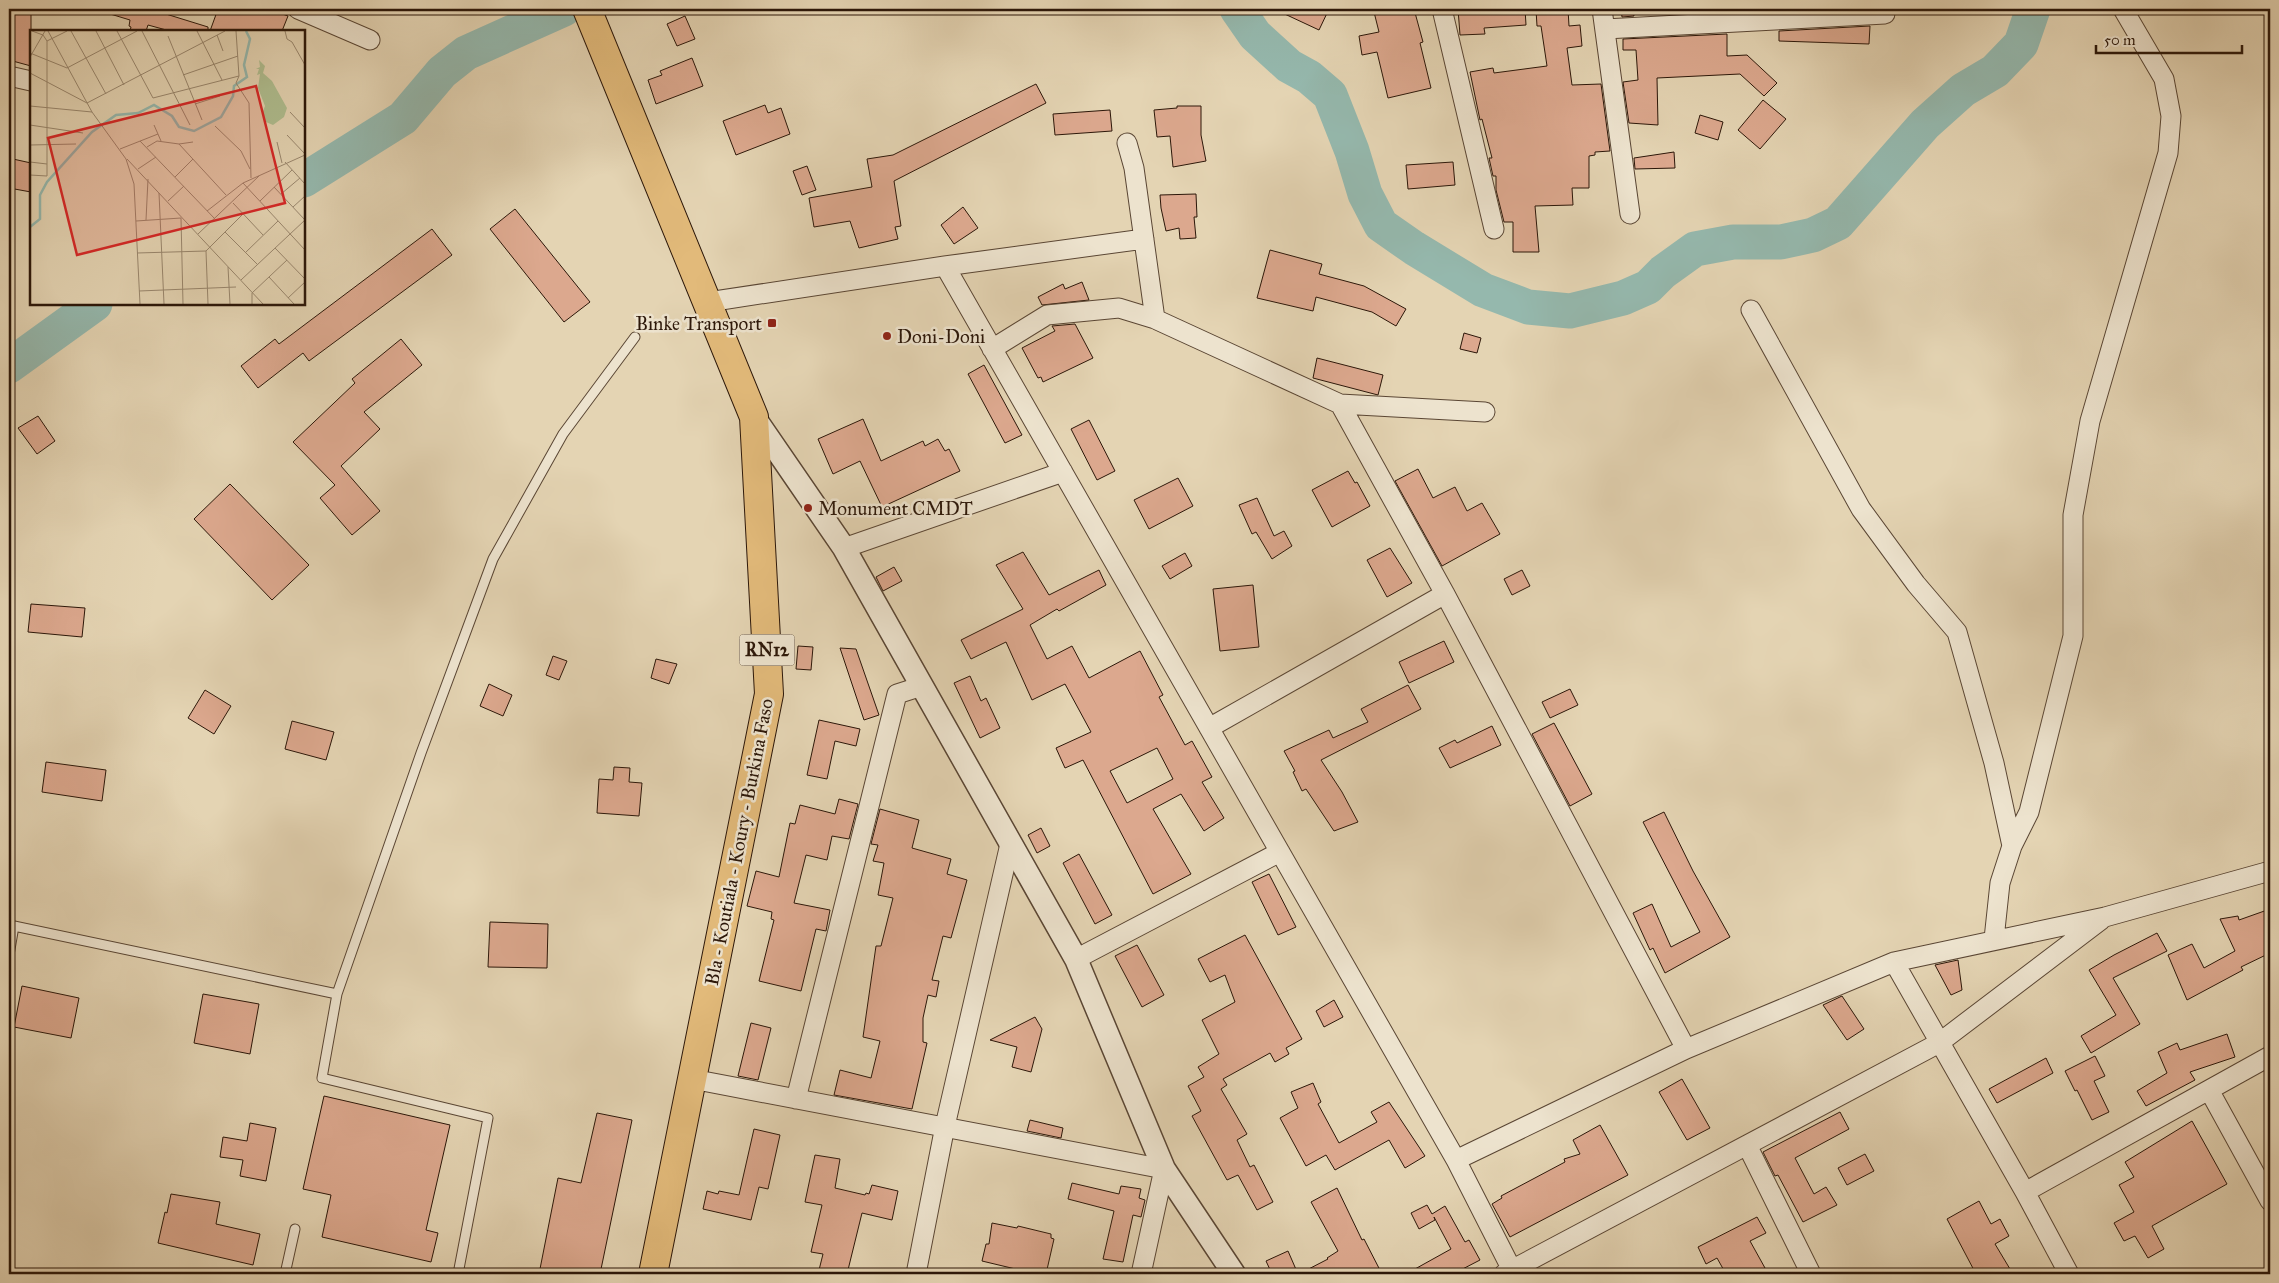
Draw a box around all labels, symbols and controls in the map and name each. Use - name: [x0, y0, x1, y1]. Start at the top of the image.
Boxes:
- scale bar: [2096, 22, 2243, 54]
- inset map: [30, 30, 305, 305]
- text: 50 m: [2104, 31, 2136, 49]
- place label: Binke Transport: [635, 312, 762, 335]
- marker: Binke Transport: [766, 317, 778, 329]
- place label: Doni-Doni: [897, 325, 985, 348]
- marker: Doni-Doni: [881, 330, 893, 342]
- place label: Monument CMDT: [818, 497, 973, 520]
- marker: Monument CMDT: [802, 502, 814, 514]
- road number: RN12: [740, 634, 794, 666]
- street label: Bla - Koutiala - Koury - Burkina Faso: [700, 696, 778, 987]

